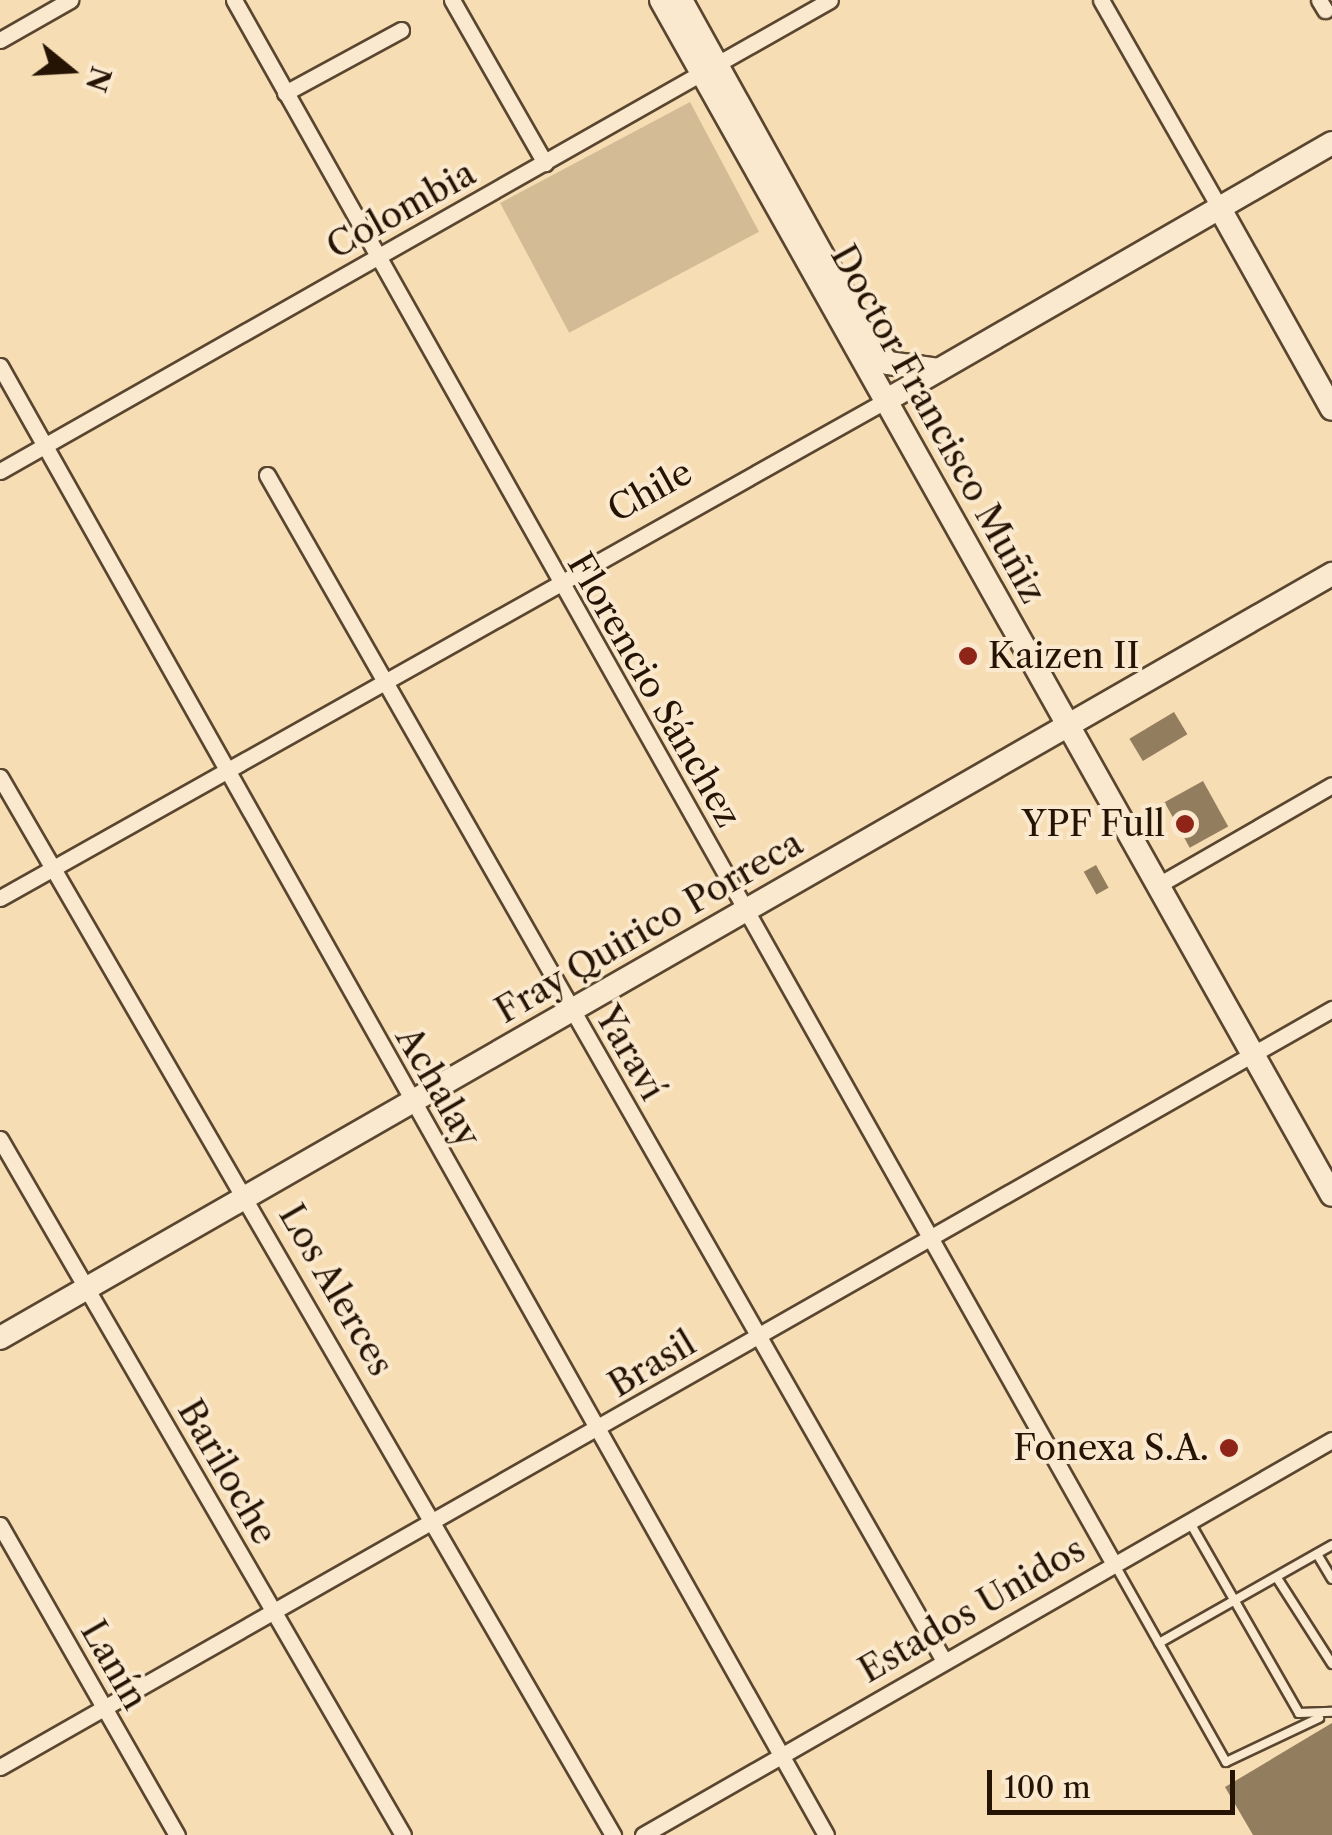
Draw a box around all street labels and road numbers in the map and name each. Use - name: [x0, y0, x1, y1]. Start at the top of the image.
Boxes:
- street label: Colombia: [319, 152, 483, 268]
- street label: Doctor Francisco Muñiz: [822, 237, 1054, 611]
- street label: Chile: [601, 451, 699, 531]
- street label: Florencio Sánchez: [559, 546, 749, 834]
- street label: Fray Quirico Porreca: [488, 822, 810, 1032]
- street label: Yaraví: [586, 999, 674, 1107]
- street label: Achalay: [387, 1020, 489, 1154]
- street label: Los Alerces: [270, 1196, 402, 1384]
- street label: Brasil: [601, 1322, 703, 1406]
- street label: Bariloche: [169, 1392, 285, 1552]
- street label: Estados Unidos: [852, 1528, 1092, 1692]
- street label: Lanín: [72, 1613, 156, 1717]

